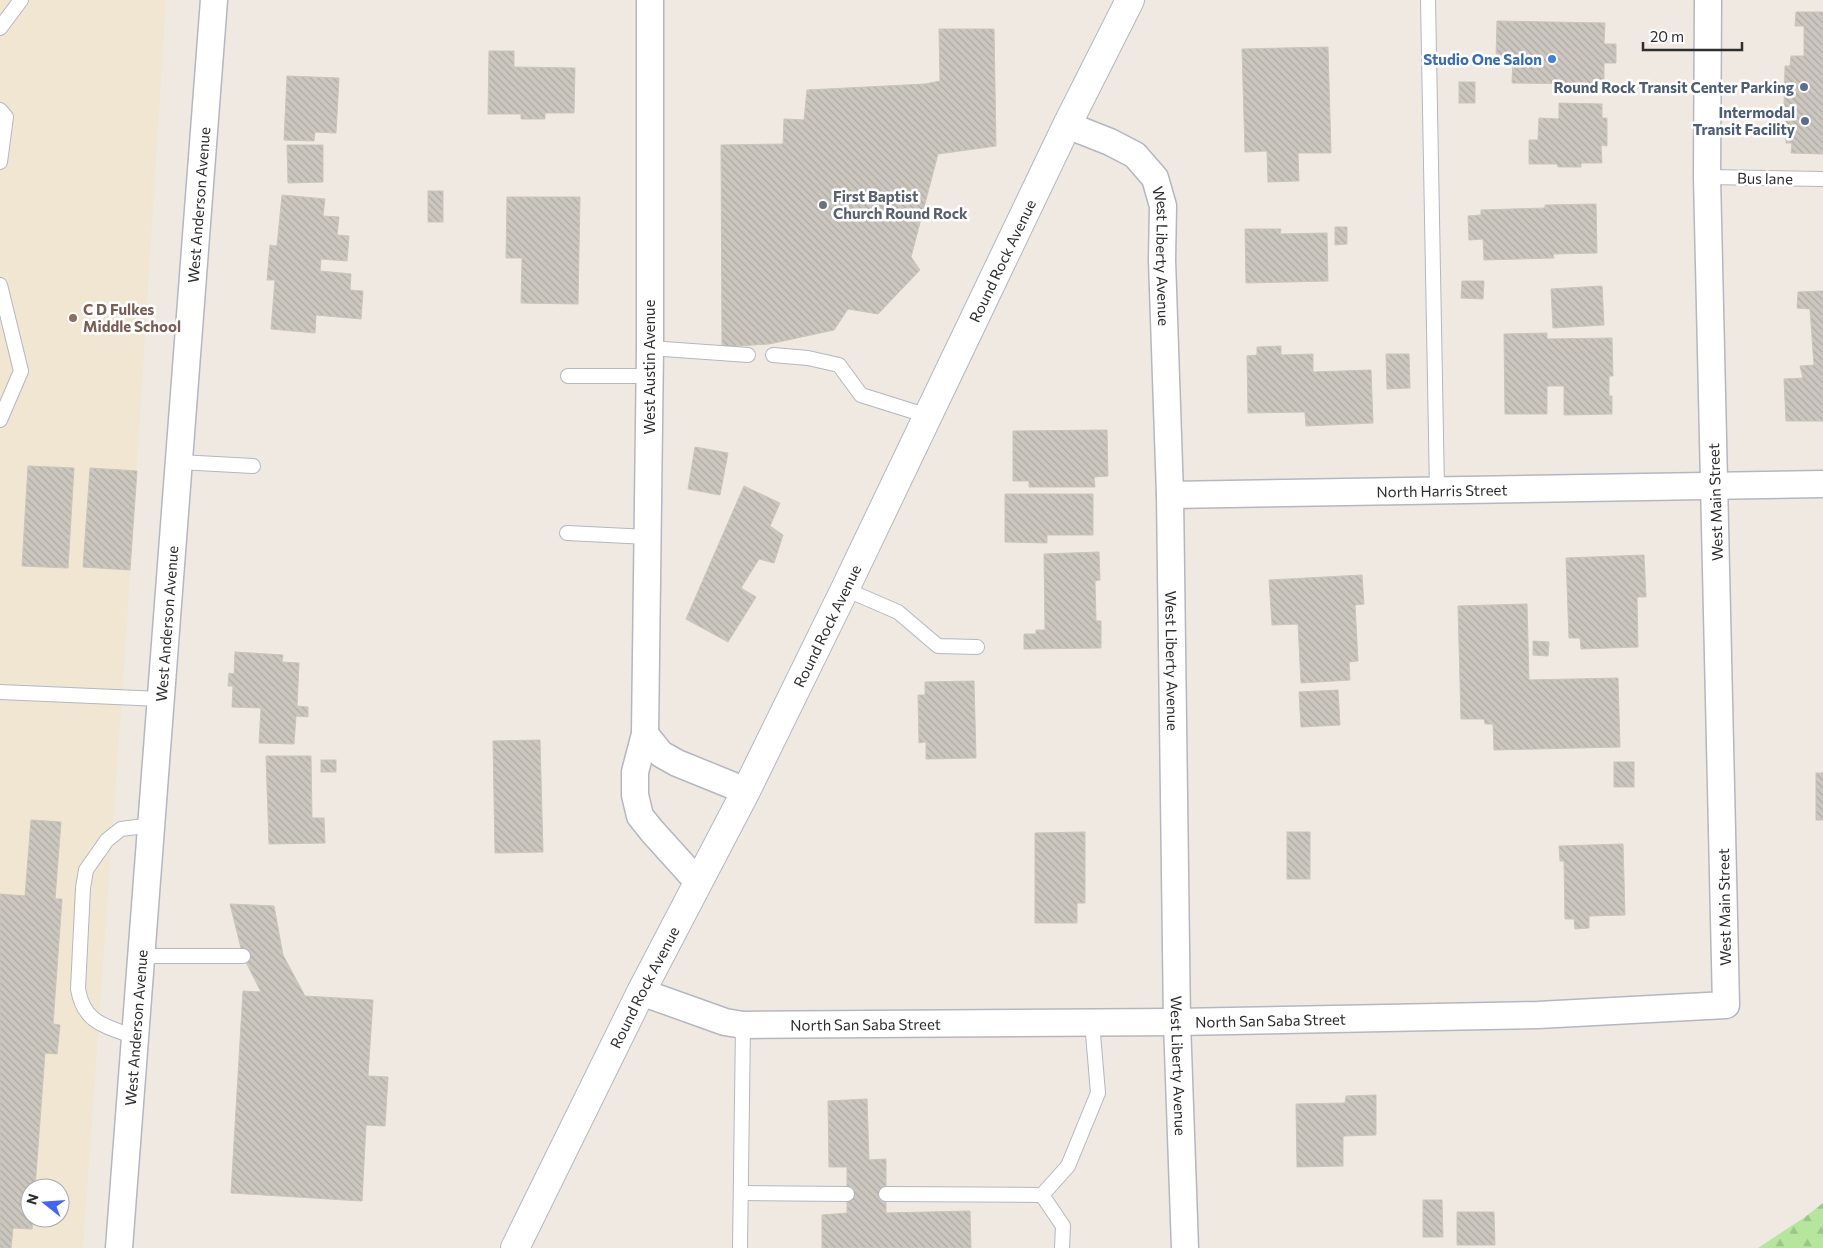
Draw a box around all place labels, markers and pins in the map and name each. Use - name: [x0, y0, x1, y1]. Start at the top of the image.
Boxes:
- place label: Studio One Salon: [1423, 50, 1542, 68]
- marker: Studio One Salon: [1546, 53, 1558, 65]
- place label: Round Rock Transit Center Parking: [1553, 78, 1794, 96]
- marker: Round Rock Transit Center Parking: [1798, 81, 1810, 93]
- place label: Intermodal Transit Facility: [1693, 103, 1796, 138]
- marker: Intermodal Transit Facility: [1799, 115, 1811, 127]
- place label: First Baptist Church Round Rock: [833, 187, 968, 222]
- marker: First Baptist Church Round Rock: [817, 199, 829, 211]
- place label: C D Fulkes Middle School: [83, 300, 181, 335]
- marker: C D Fulkes Middle School: [67, 312, 79, 324]

